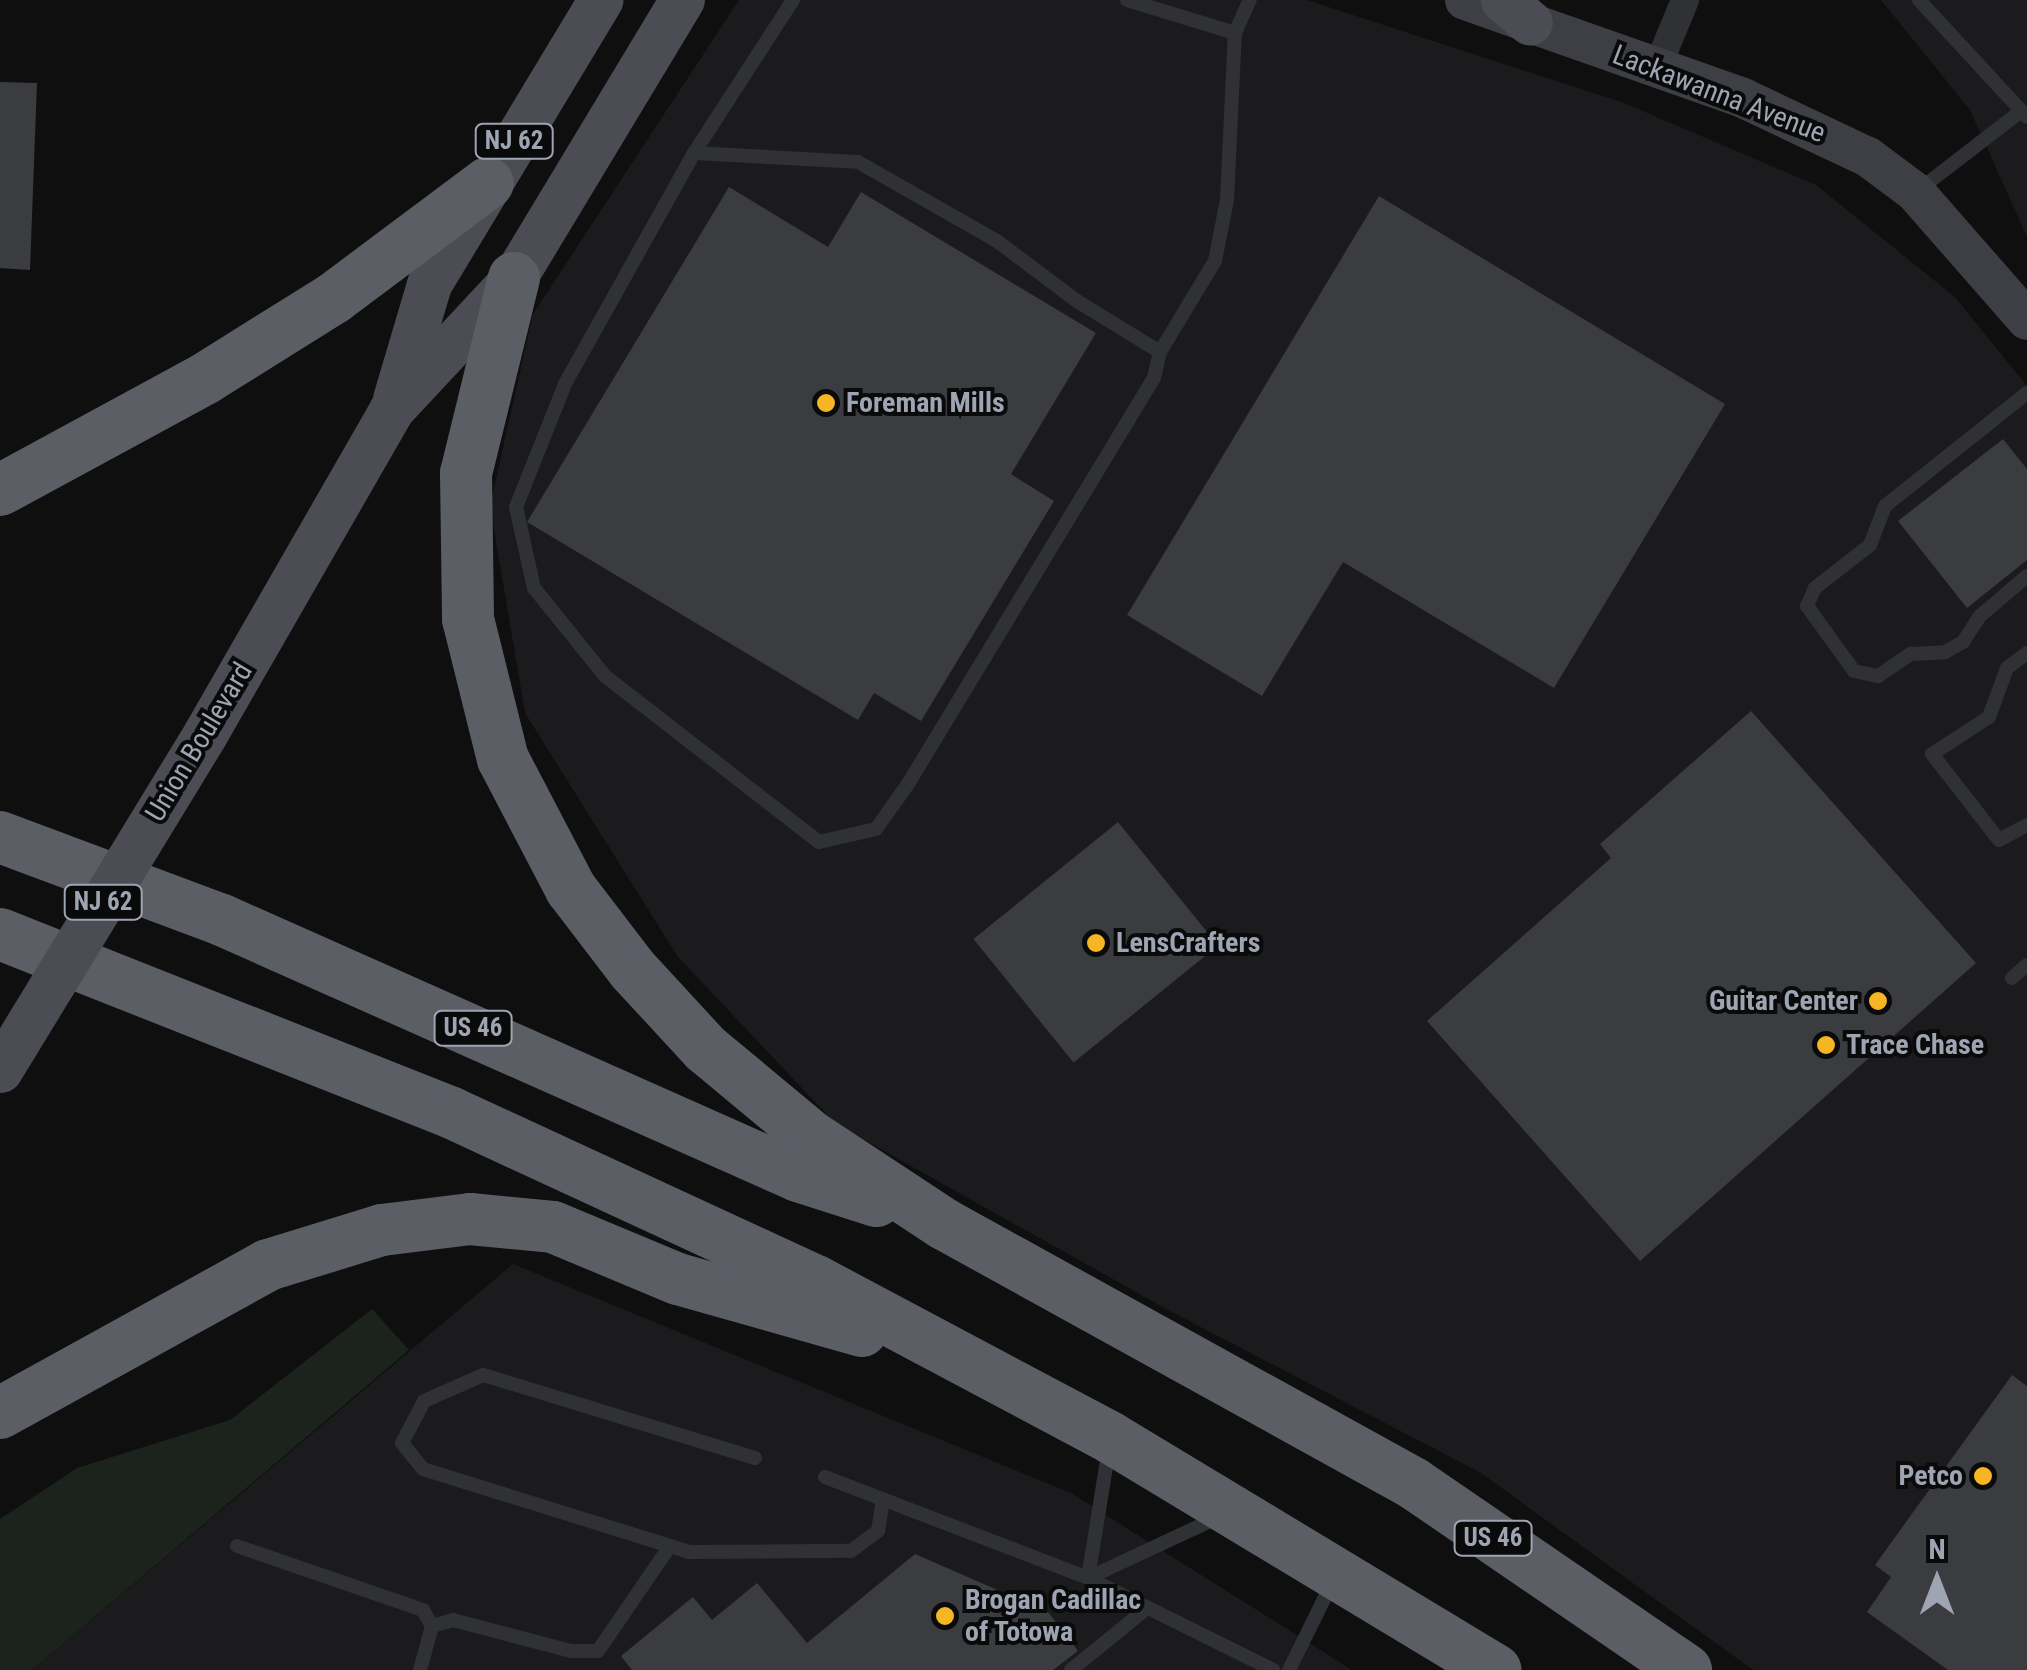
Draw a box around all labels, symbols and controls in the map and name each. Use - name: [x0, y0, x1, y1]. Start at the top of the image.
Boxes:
- street label: Lackawanna Avenue: [1608, 38, 1830, 150]
- road number: NJ 62: [474, 121, 554, 161]
- place label: Foreman Mills: [846, 386, 1005, 420]
- marker: Foreman Mills: [815, 392, 837, 414]
- street label: Union Boulevard: [138, 656, 260, 828]
- road number: NJ 62: [63, 882, 143, 922]
- place label: LensCrafters: [1116, 926, 1260, 960]
- marker: LensCrafters: [1085, 932, 1107, 954]
- place label: Guitar Center: [1709, 984, 1858, 1018]
- marker: Guitar Center: [1867, 990, 1889, 1012]
- road number: US 46: [433, 1008, 513, 1048]
- place label: Trace Chase: [1846, 1028, 1984, 1062]
- marker: Trace Chase: [1815, 1034, 1837, 1056]
- place label: Petco: [1898, 1459, 1963, 1493]
- marker: Petco: [1972, 1465, 1994, 1487]
- road number: US 46: [1453, 1518, 1533, 1558]
- north arrow: [1887, 1530, 1987, 1630]
- text: N: [1928, 1533, 1946, 1566]
- place label: Brogan Cadillac of Totowa: [965, 1583, 1141, 1649]
- marker: Brogan Cadillac of Totowa: [934, 1605, 956, 1627]

